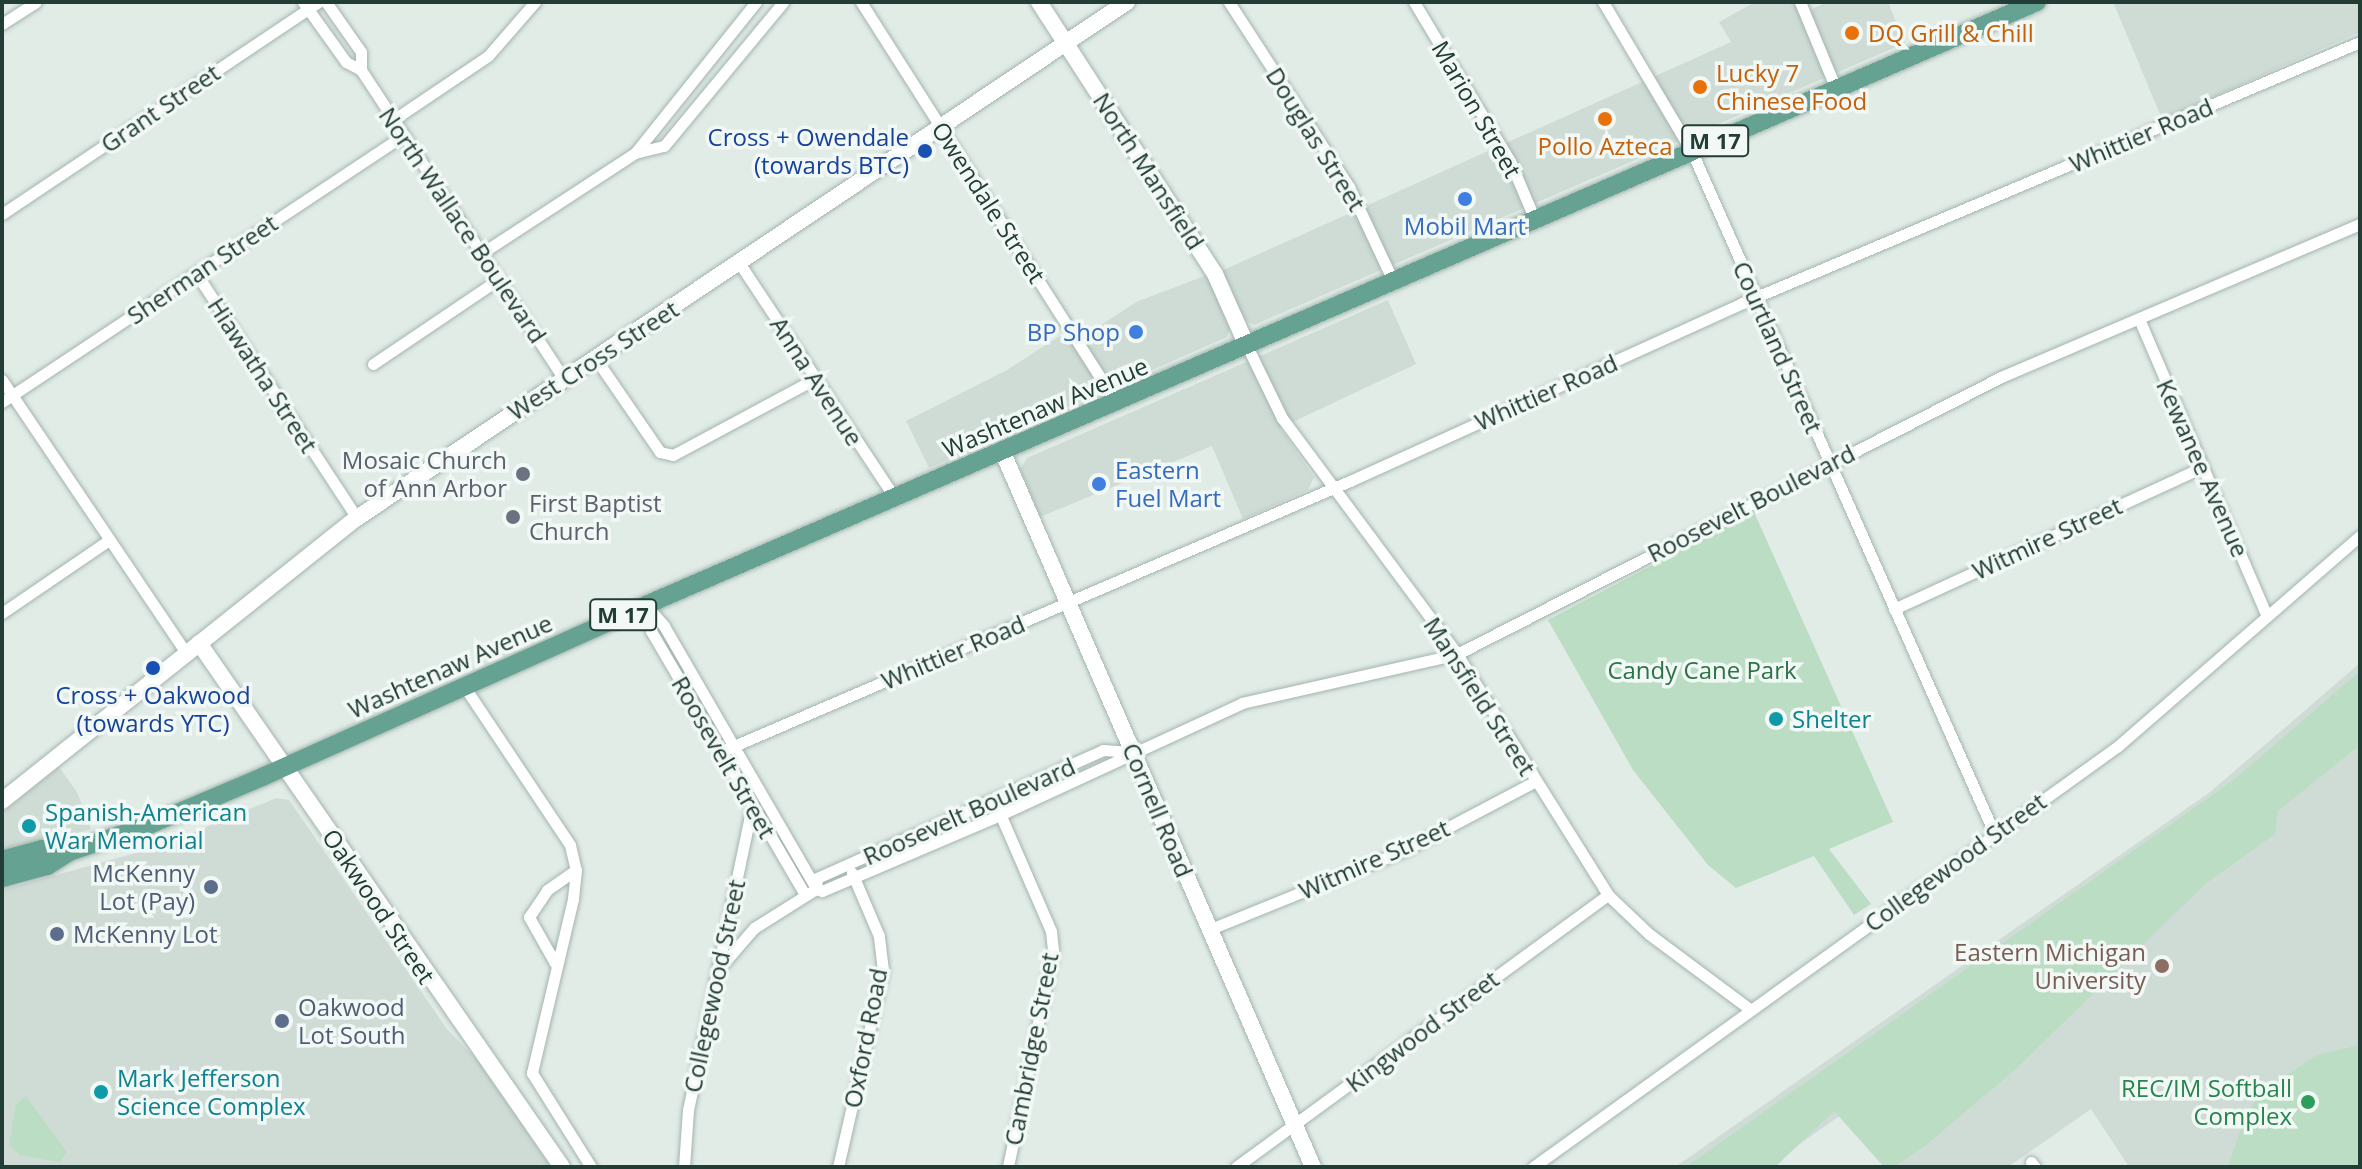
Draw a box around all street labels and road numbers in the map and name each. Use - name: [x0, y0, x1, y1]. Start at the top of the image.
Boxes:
- street label: Marion Street: [1426, 35, 1528, 183]
- street label: Grant Street: [95, 58, 225, 158]
- street label: Douglas Street: [1260, 62, 1372, 216]
- street label: North Mansfield: [1088, 87, 1210, 255]
- street label: Whittier Road: [2065, 92, 2217, 178]
- street label: North Wallace Boulevard: [373, 102, 553, 348]
- street label: Owendale Street: [926, 116, 1052, 288]
- road number: M 17: [1681, 123, 1749, 159]
- street label: Sherman Street: [122, 208, 282, 330]
- street label: Courtland Street: [1727, 257, 1829, 437]
- street label: Hiawatha Street: [202, 292, 324, 458]
- street label: West Cross Street: [502, 294, 684, 426]
- street label: Anna Avenue: [765, 311, 869, 451]
- street label: Whittier Road: [1470, 348, 1622, 436]
- street label: Washtenaw Avenue: [938, 351, 1152, 463]
- street label: Kewanee Avenue: [2151, 375, 2255, 561]
- street label: Roosevelt Boulevard: [1642, 438, 1860, 568]
- street label: Witmire Street: [1968, 491, 2126, 585]
- road number: M 17: [589, 597, 657, 633]
- street label: Washtenaw Avenue: [344, 608, 556, 724]
- street label: Whittier Road: [877, 609, 1029, 695]
- street label: Mansfield Street: [1418, 612, 1542, 780]
- street label: Roosevelt Street: [666, 671, 782, 843]
- street label: Cornell Road: [1117, 738, 1199, 882]
- street label: Roosevelt Boulevard: [859, 751, 1079, 871]
- street label: Collegewood Street: [1859, 787, 2051, 937]
- street label: Witmire Street: [1294, 813, 1454, 905]
- street label: Oakwood Street: [317, 823, 441, 989]
- street label: Collegewood Street: [677, 877, 751, 1095]
- street label: Cambridge Street: [998, 950, 1064, 1148]
- street label: Kingwood Street: [1340, 964, 1504, 1098]
- street label: Oxford Road: [837, 966, 893, 1110]

